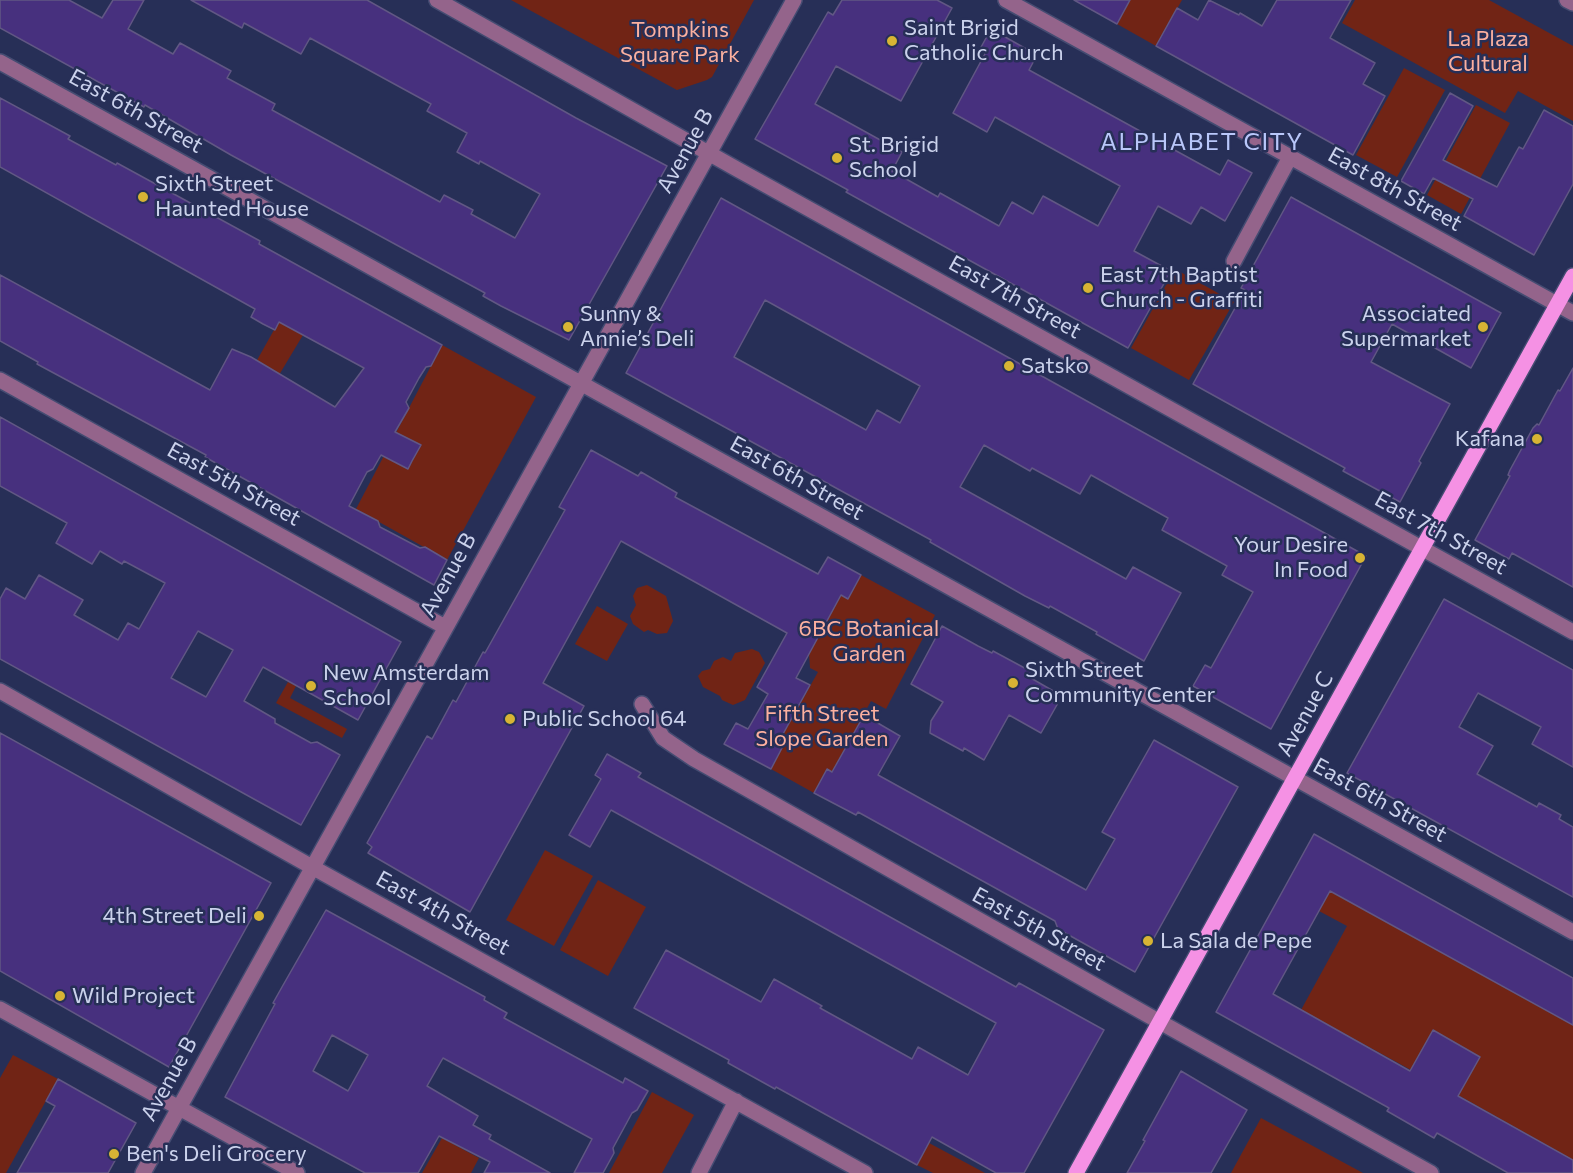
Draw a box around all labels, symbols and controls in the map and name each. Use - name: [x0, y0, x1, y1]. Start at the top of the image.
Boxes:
- place label: Saint Brigid Catholic Church: [904, 15, 1064, 66]
- park label: Tompkins Square Park: [620, 17, 740, 68]
- park label: La Plaza Cultural: [1447, 26, 1529, 78]
- marker: Saint Brigid Catholic Church: [885, 34, 899, 48]
- street label: East 6th Street: [64, 63, 208, 159]
- street label: Avenue B: [651, 104, 719, 198]
- district label: ALPHABET CITY: [1100, 128, 1304, 156]
- place label: St. Brigid School: [849, 132, 939, 184]
- street label: East 8th Street: [1323, 141, 1467, 237]
- marker: St. Brigid School: [830, 151, 844, 165]
- place label: Sixth Street Haunted House: [155, 171, 309, 222]
- marker: Sixth Street Haunted House: [136, 190, 150, 204]
- street label: East 7th Street: [944, 250, 1086, 344]
- place label: East 7th Baptist Church - Graffiti: [1100, 262, 1263, 314]
- marker: East 7th Baptist Church - Graffiti: [1081, 281, 1095, 295]
- place label: Sunny & Annie’s Deli: [580, 301, 694, 352]
- place label: Associated Supermarket: [1341, 301, 1471, 352]
- marker: Sunny & Annie’s Deli: [561, 320, 575, 334]
- marker: Associated Supermarket: [1476, 320, 1490, 334]
- place label: Satsko: [1021, 353, 1089, 379]
- marker: Satsko: [1002, 359, 1016, 373]
- place label: Kafana: [1455, 426, 1525, 452]
- street label: East 6th Street: [725, 430, 869, 526]
- marker: Kafana: [1530, 432, 1544, 446]
- street label: East 5th Street: [163, 436, 305, 532]
- street label: East 7th Street: [1370, 486, 1512, 580]
- street label: Avenue B: [414, 528, 482, 622]
- place label: Your Desire In Food: [1234, 532, 1348, 584]
- marker: Your Desire In Food: [1353, 551, 1367, 565]
- park label: 6BC Botanical Garden: [799, 616, 939, 668]
- place label: Sixth Street Community Center: [1025, 657, 1215, 708]
- place label: New Amsterdam School: [323, 660, 489, 712]
- street label: Avenue C: [1271, 667, 1339, 761]
- marker: Sixth Street Community Center: [1006, 676, 1020, 690]
- marker: New Amsterdam School: [304, 679, 318, 693]
- park label: Fifth Street Slope Garden: [755, 701, 889, 752]
- place label: Public School 64: [522, 706, 686, 732]
- marker: Public School 64: [503, 712, 517, 726]
- street label: East 6th Street: [1308, 752, 1452, 848]
- street label: East 4th Street: [371, 865, 515, 961]
- street label: East 5th Street: [968, 881, 1110, 977]
- place label: 4th Street Deli: [103, 903, 247, 929]
- marker: 4th Street Deli: [252, 909, 266, 923]
- place label: La Sala de Pepe: [1160, 928, 1312, 954]
- marker: La Sala de Pepe: [1141, 934, 1155, 948]
- place label: Wild Project: [72, 983, 195, 1009]
- marker: Wild Project: [53, 989, 67, 1003]
- street label: Avenue B: [135, 1032, 203, 1126]
- place label: Ben's Deli Grocery: [126, 1141, 307, 1167]
- marker: Ben's Deli Grocery: [107, 1147, 121, 1161]

